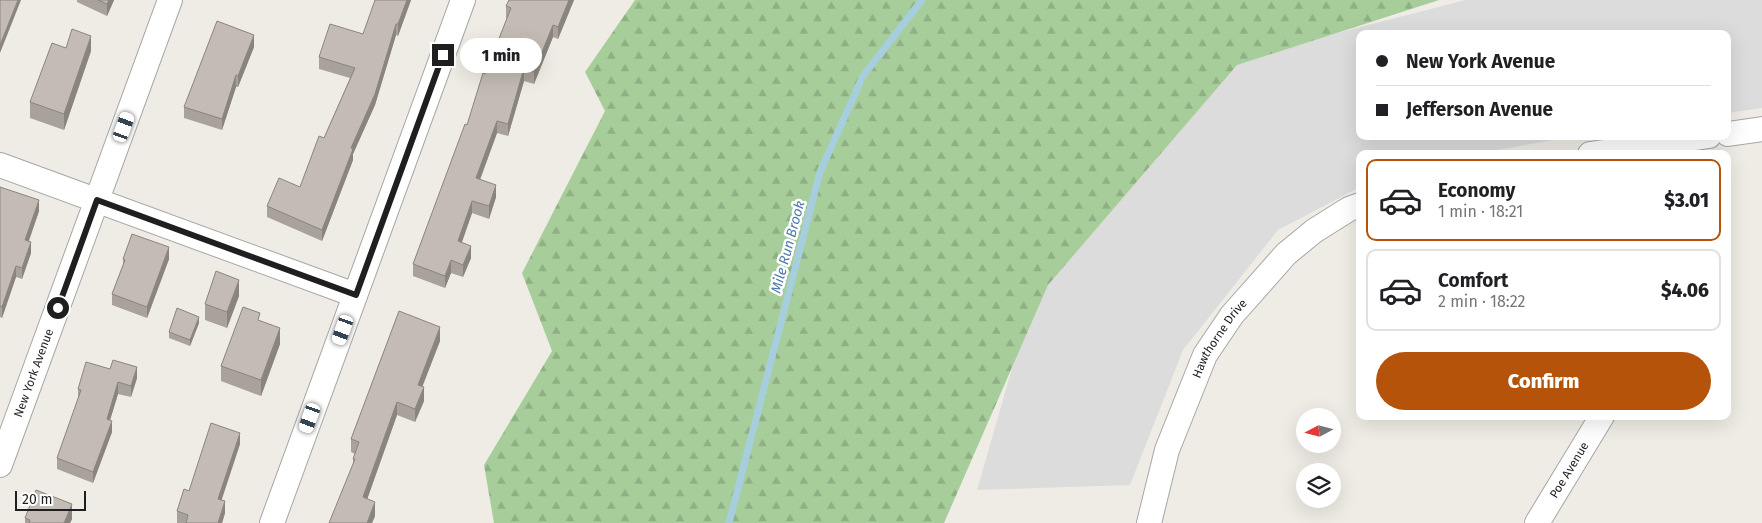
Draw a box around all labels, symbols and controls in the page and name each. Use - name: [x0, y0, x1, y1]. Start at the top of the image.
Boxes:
- callout: 1 min: [460, 38, 543, 72]
- route end: [432, 44, 454, 66]
- text: 1 min: [482, 46, 520, 65]
- text: New York Avenue: [1406, 50, 1555, 73]
- text: Jefferson Avenue: [1406, 98, 1553, 121]
- car: [111, 110, 136, 144]
- icon: car: [1378, 178, 1423, 223]
- text: Economy: [1438, 179, 1515, 202]
- text: $3.01: [1664, 189, 1709, 212]
- water label: Mile Run Brook: [768, 199, 809, 295]
- text: 1 min · 18:21: [1438, 202, 1523, 221]
- icon: car: [1378, 268, 1423, 313]
- text: Comfort: [1438, 269, 1508, 292]
- text: $4.06: [1661, 279, 1709, 302]
- text: 2 min · 18:22: [1438, 292, 1526, 311]
- street label: Hawthorne Drive: [1190, 296, 1250, 380]
- route start: [47, 297, 69, 319]
- car: [330, 313, 355, 347]
- street label: New York Avenue: [11, 327, 56, 419]
- button: Confirm: [1376, 352, 1711, 410]
- car: [297, 401, 322, 435]
- north arrow: [1296, 408, 1341, 452]
- map controls: [1296, 408, 1341, 508]
- street label: Poe Avenue: [1547, 439, 1592, 501]
- button: layers: [1296, 463, 1341, 508]
- scale bar: [15, 488, 86, 511]
- text: 20 m: [22, 491, 52, 508]

